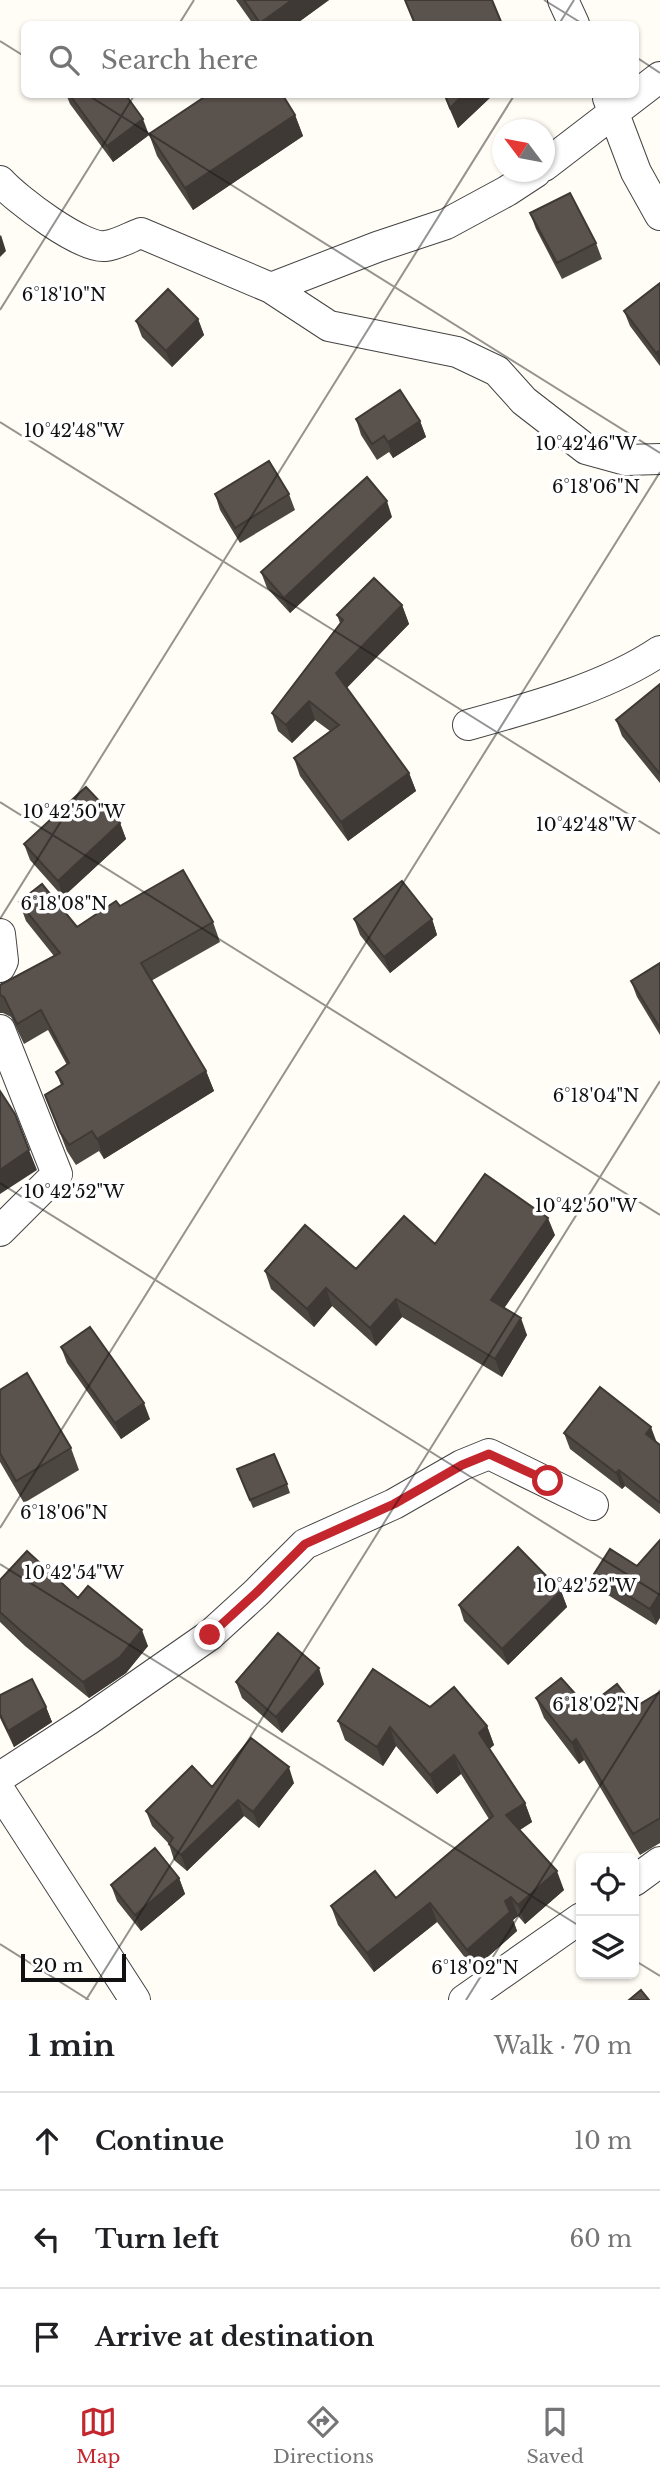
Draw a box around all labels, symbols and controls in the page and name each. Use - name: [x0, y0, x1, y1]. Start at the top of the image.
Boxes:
- search box: [21, 21, 639, 98]
- icon: search: [45, 41, 83, 79]
- text: Search here: [101, 44, 258, 76]
- north arrow: [492, 119, 555, 182]
- text: 6°18'10"N: [22, 284, 106, 306]
- text: 10°42'48"W: [24, 420, 125, 442]
- text: 10°42'46"W: [535, 433, 637, 455]
- text: 6°18'06"N: [552, 476, 640, 498]
- text: 10°42'50"W: [23, 801, 126, 823]
- text: 10°42'48"W: [536, 814, 637, 836]
- text: 6°18'08"N: [20, 893, 108, 915]
- text: 6°18'04"N: [553, 1085, 639, 1107]
- text: 10°42'52"W: [24, 1181, 125, 1203]
- text: 10°42'50"W: [535, 1195, 638, 1217]
- route start: [532, 1465, 563, 1496]
- text: 6°18'06"N: [20, 1502, 108, 1524]
- text: 10°42'54"W: [24, 1562, 125, 1584]
- text: 10°42'52"W: [536, 1575, 637, 1597]
- route end: [194, 1619, 225, 1650]
- text: 6°18'02"N: [552, 1694, 640, 1716]
- map controls: [576, 1853, 639, 1979]
- button: locate: [576, 1853, 639, 1916]
- button: layers: [576, 1916, 639, 1979]
- scale bar: [21, 1951, 126, 1983]
- text: 20 m: [32, 1954, 83, 1977]
- text: 6°18'02"N: [431, 1957, 519, 1979]
- text: 1 min: [28, 2027, 115, 2064]
- text: Walk · 70 m: [494, 2032, 632, 2060]
- icon: ahead: [28, 2122, 66, 2160]
- text: Continue: [95, 2125, 224, 2157]
- text: 10 m: [574, 2127, 632, 2155]
- icon: left: [28, 2220, 66, 2258]
- text: Turn left: [95, 2223, 219, 2255]
- text: 60 m: [570, 2225, 632, 2253]
- icon: arrive: [28, 2318, 66, 2356]
- text: Arrive at destination: [95, 2321, 375, 2353]
- tab: Map: [76, 2403, 120, 2468]
- tab: Directions: [273, 2403, 374, 2468]
- tab: Saved: [526, 2403, 584, 2468]

